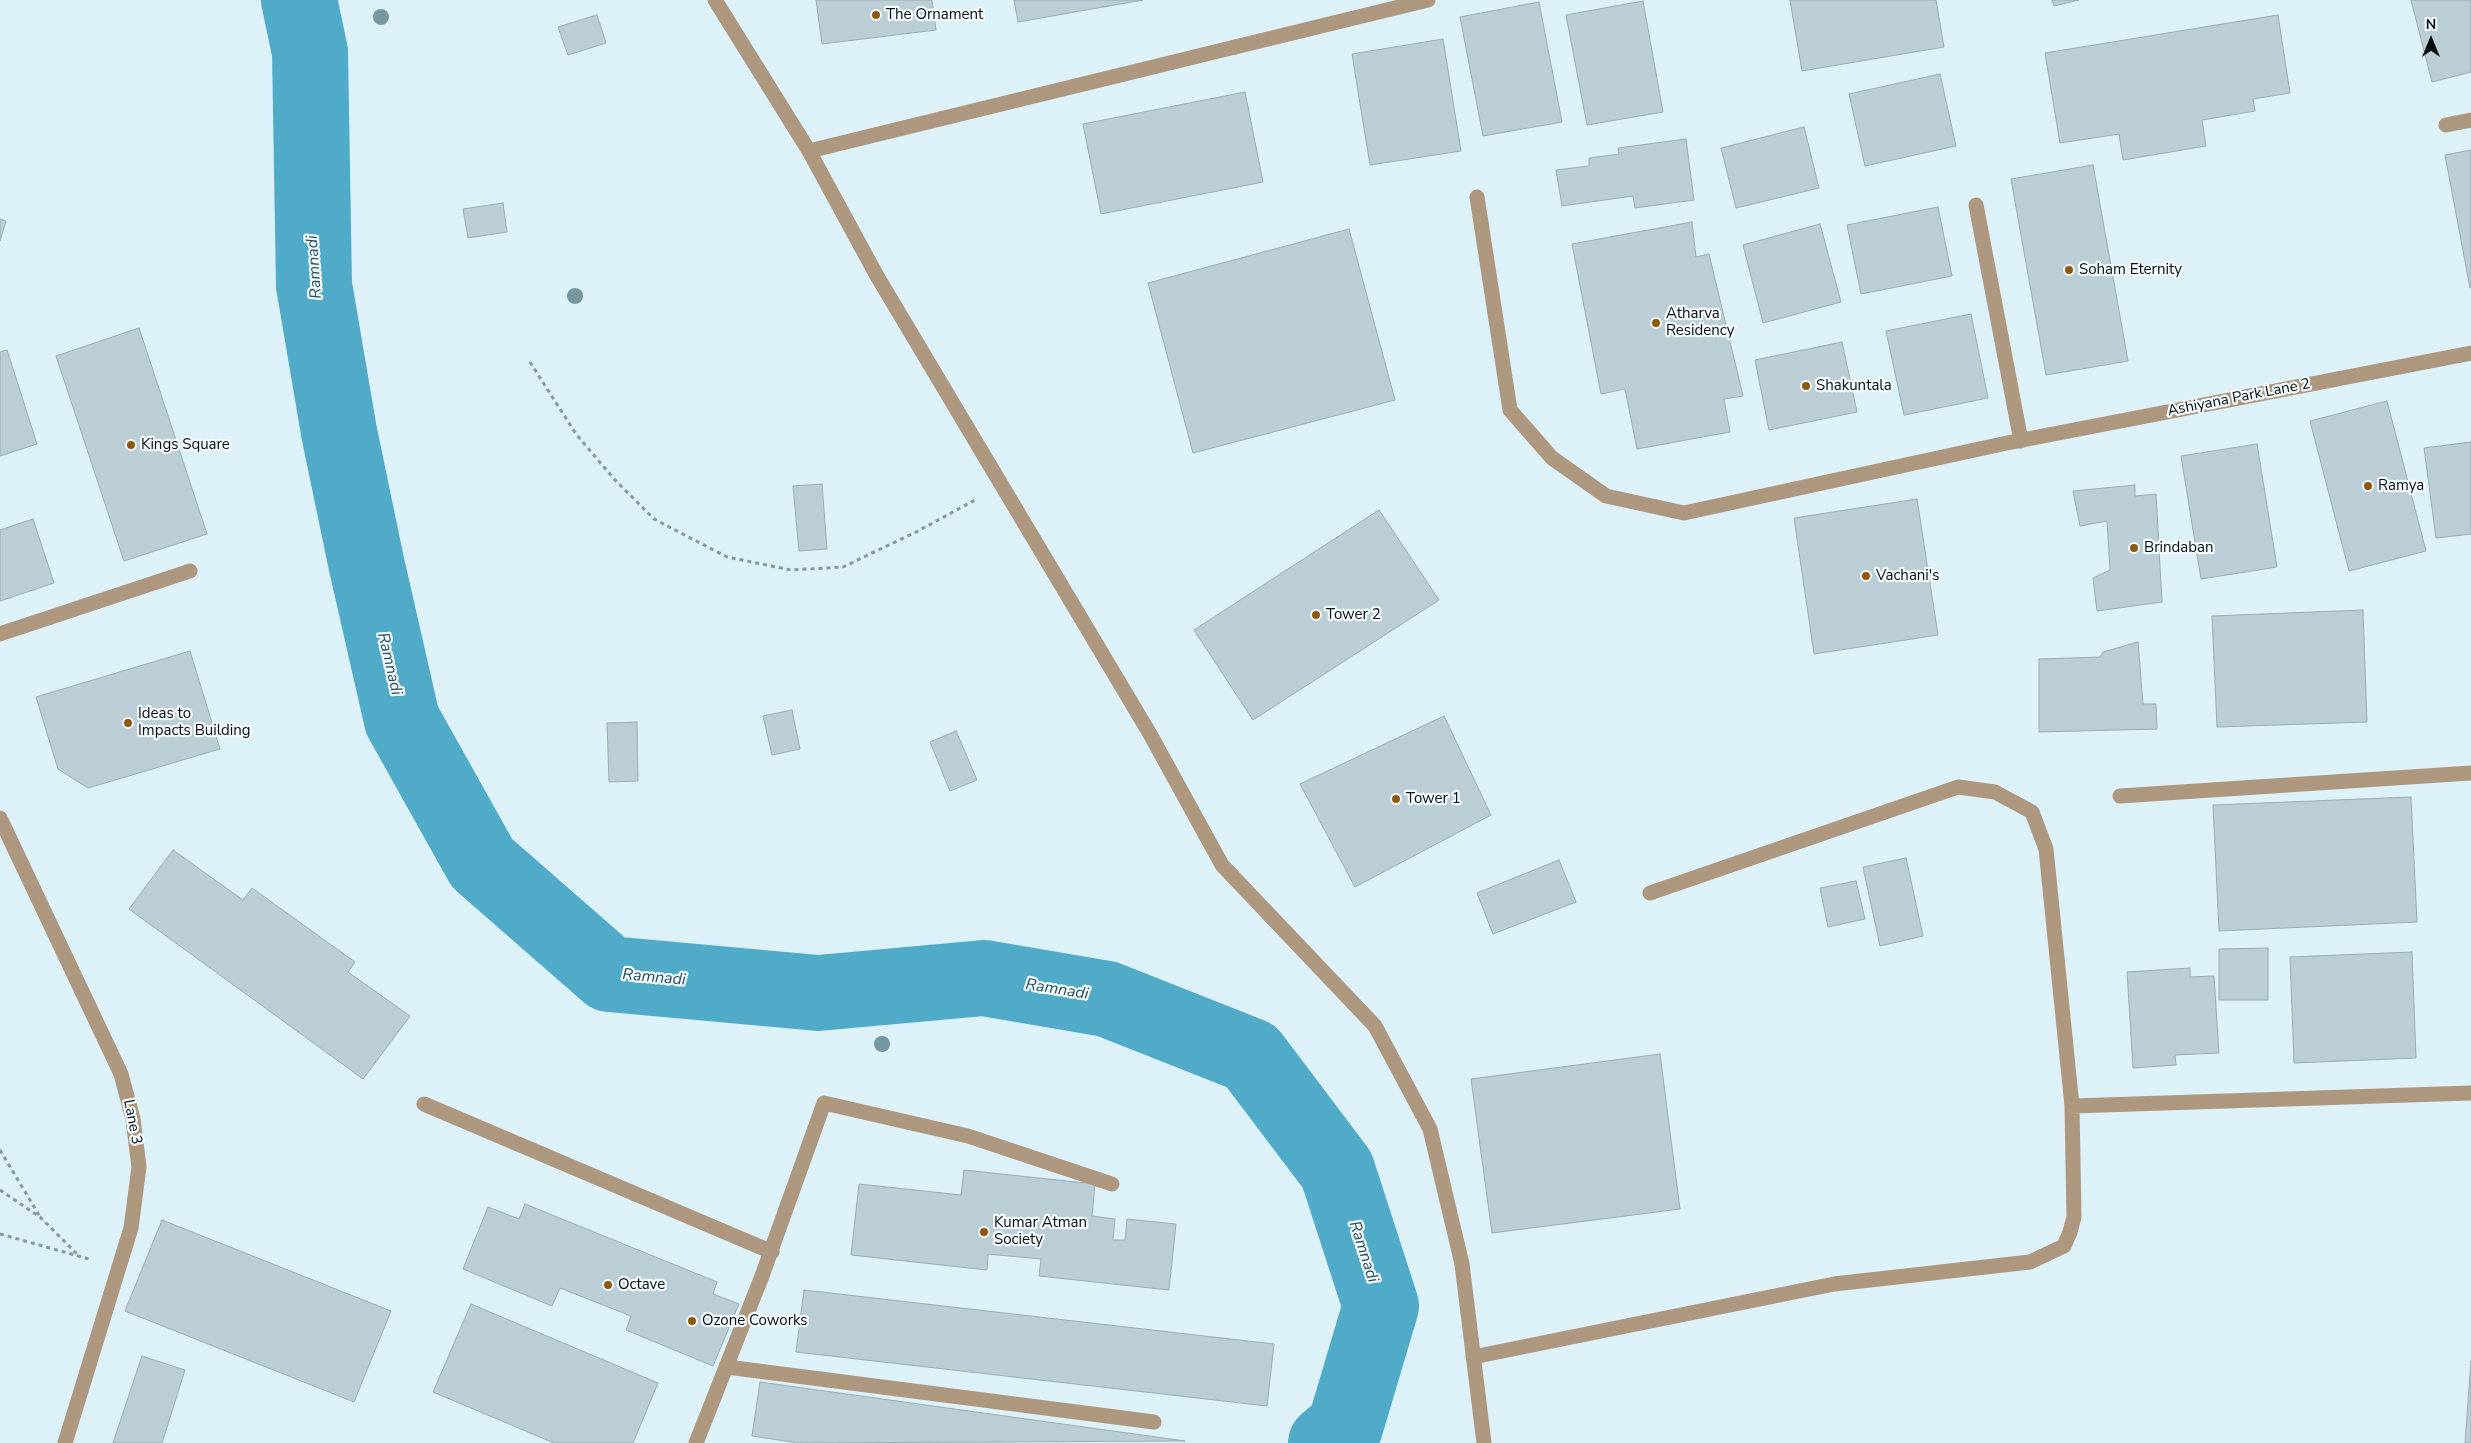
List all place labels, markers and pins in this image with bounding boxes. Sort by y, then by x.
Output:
place label: The Ornament [886,6,983,24]
marker: The Ornament [870,9,882,21]
place label: Soham Eternity [2079,261,2182,279]
marker: Soham Eternity [2063,264,2075,276]
place label: Atharva Residency [1666,305,1734,340]
marker: Atharva Residency [1650,317,1662,329]
place label: Shakuntala [1816,377,1892,395]
marker: Shakuntala [1800,380,1812,392]
place label: Kings Square [141,436,230,454]
marker: Kings Square [125,439,137,451]
place label: Ramya [2378,477,2424,495]
marker: Ramya [2362,480,2374,492]
place label: Brindaban [2144,539,2213,557]
marker: Brindaban [2128,542,2140,554]
place label: Vachani's [1876,567,1939,585]
marker: Vachani's [1860,570,1872,582]
place label: Tower 2 [1326,606,1381,624]
marker: Tower 2 [1310,609,1322,621]
place label: Ideas to Impacts Building [138,705,251,740]
marker: Ideas to Impacts Building [122,717,134,729]
place label: Tower 1 [1406,790,1461,808]
marker: Tower 1 [1390,793,1402,805]
place label: Kumar Atman Society [994,1214,1087,1249]
marker: Kumar Atman Society [978,1226,990,1238]
place label: Octave [618,1276,665,1294]
marker: Octave [602,1279,614,1291]
place label: Ozone Coworks [702,1312,808,1330]
marker: Ozone Coworks [686,1315,698,1327]

